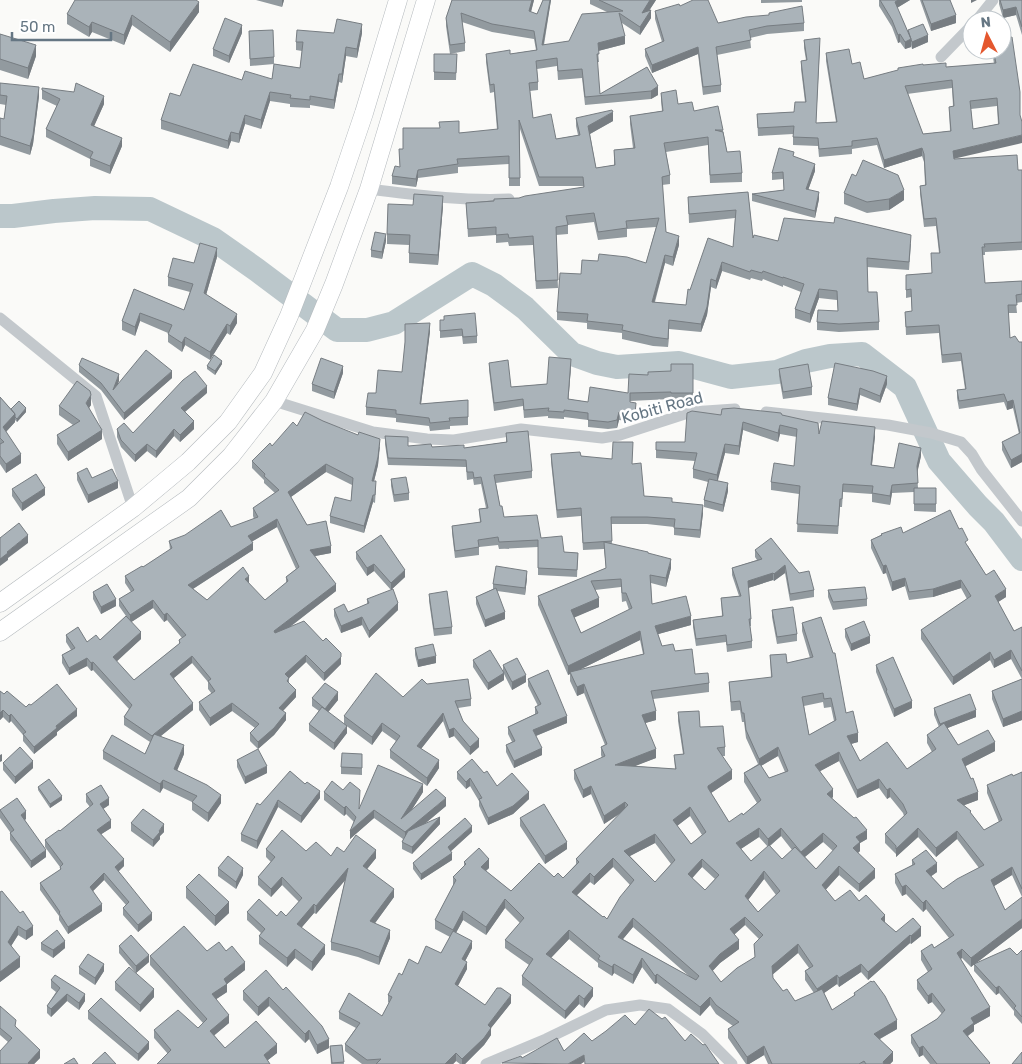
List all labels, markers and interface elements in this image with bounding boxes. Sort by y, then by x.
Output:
scale bar [12,10,111,42]
north arrow [962,10,1012,60]
text: N [980,14,992,32]
text: 50 m [20,18,55,36]
street label: Kobiti Road [619,387,705,427]

